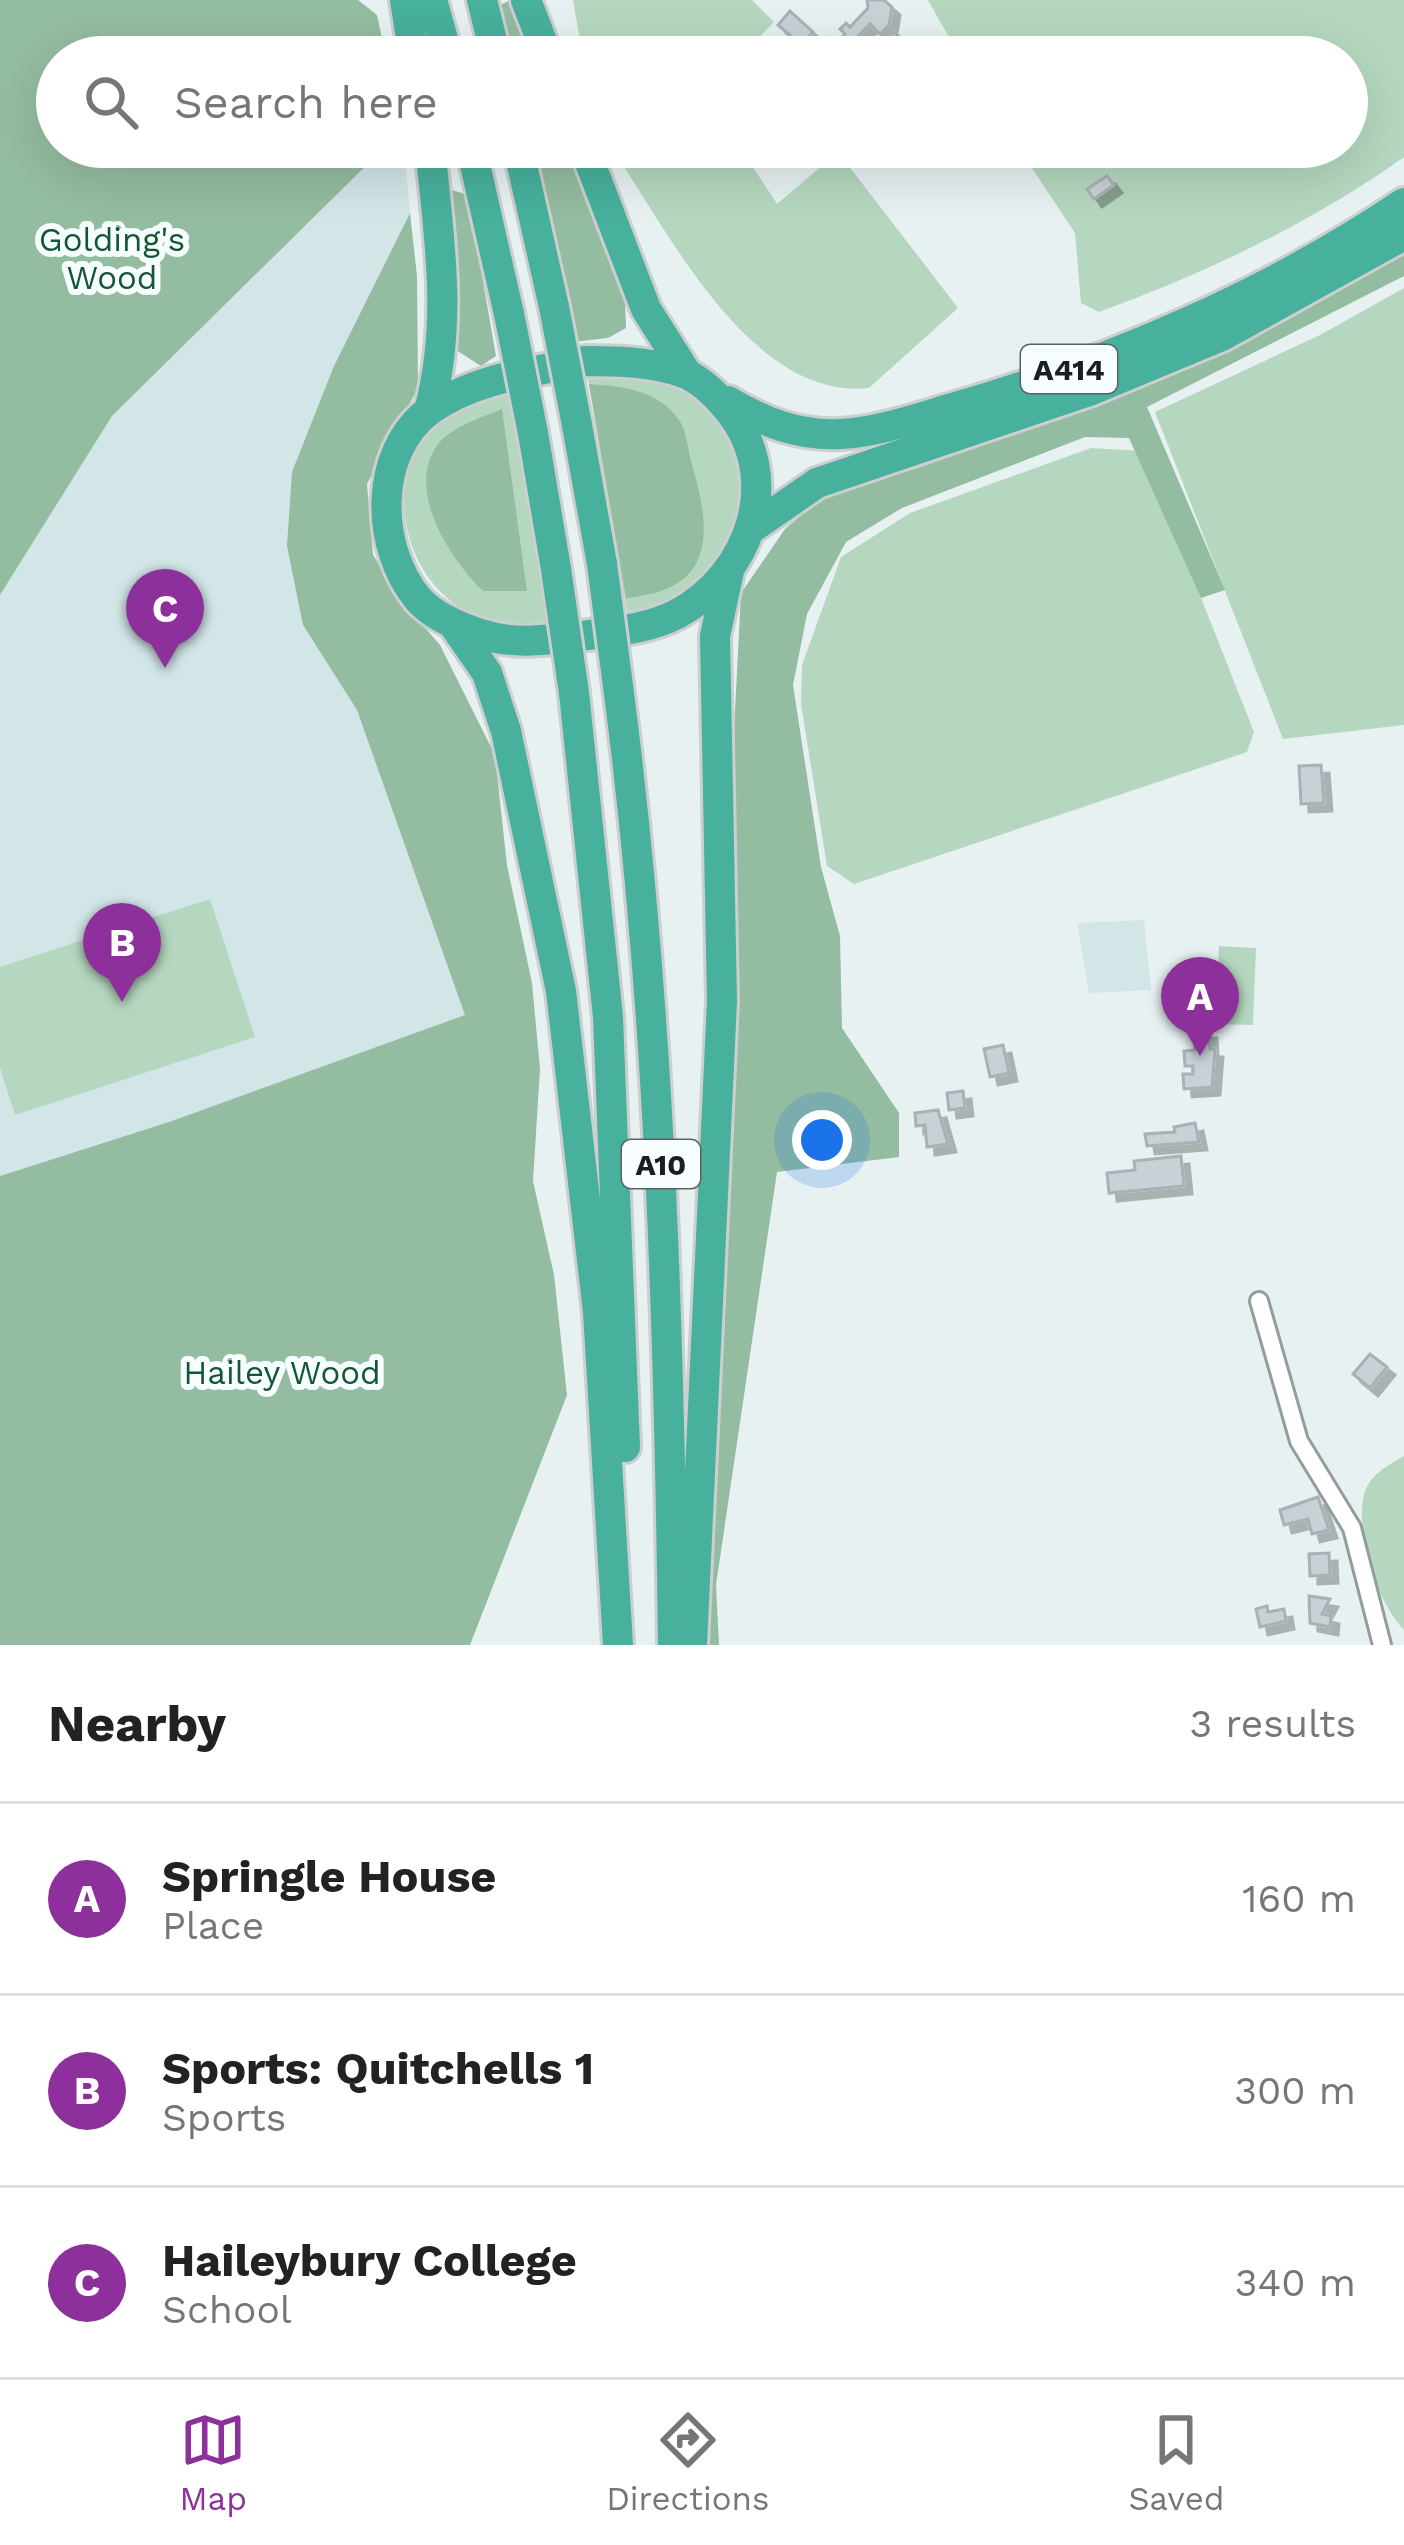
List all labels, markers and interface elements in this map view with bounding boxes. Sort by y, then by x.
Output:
search box [36,36,1368,168]
icon: search [78,69,144,135]
text: Search here [174,76,438,129]
park label: Golding's Wood [39,220,185,297]
road number: A414 [1021,345,1117,393]
pin: C [126,569,204,668]
pin: B [83,903,161,1002]
pin: A [1161,957,1239,1056]
your location [792,1110,852,1170]
road number: A10 [622,1140,700,1188]
park label: Hailey Wood [183,1353,381,1392]
text: Nearby [48,1694,226,1753]
text: 3 results [1190,1701,1356,1746]
text: Springle House [162,1850,496,1903]
text: A [74,1876,100,1921]
text: 160 m [1242,1876,1356,1921]
text: Place [162,1903,264,1948]
text: Sports: Quitchells 1 [162,2042,594,2095]
text: B [74,2068,100,2113]
text: 300 m [1234,2068,1356,2113]
text: Sports [162,2095,286,2140]
text: Haileybury College [162,2234,577,2287]
text: C [74,2260,100,2305]
text: 340 m [1235,2260,1356,2305]
text: School [162,2287,292,2332]
tab: Map [180,2407,247,2518]
tab: Directions [606,2407,769,2518]
tab: Saved [1129,2407,1224,2518]

